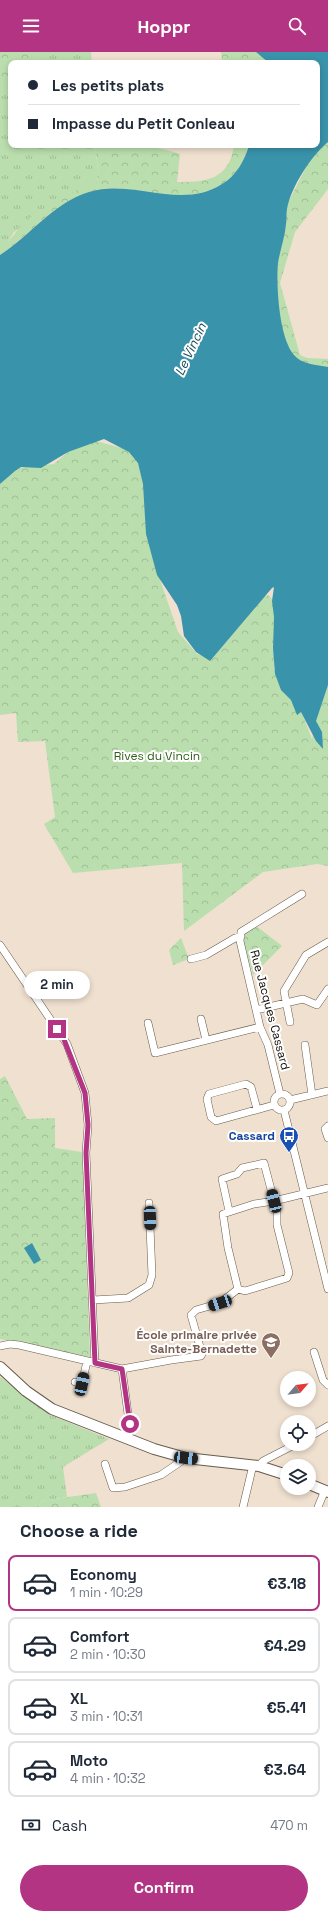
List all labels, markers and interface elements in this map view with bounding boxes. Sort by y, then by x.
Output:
icon: menu [20,15,42,37]
text: Hoppr [138,15,190,38]
icon: search [286,15,308,37]
text: Les petits plats [52,76,164,95]
text: Impasse du Petit Conleau [52,114,235,133]
water label: Le Vincin [171,319,210,378]
park label: Rives du Vincin [114,748,200,764]
street label: Rue Jacques Cassard [246,948,294,1072]
callout: 2 min [24,971,90,999]
text: 2 min [40,976,74,993]
route end [48,1020,66,1038]
bus stop icon: Cassard [278,1125,300,1153]
place label: Cassard [229,1128,275,1144]
car [265,1188,283,1214]
car [144,1206,156,1230]
car [207,1294,233,1312]
place label: École primaire privée Sainte-Bernadette [136,1327,257,1357]
school or university icon: École primaire privée Sainte-Bernadette [260,1331,282,1359]
car [74,1371,90,1397]
north arrow [280,1371,316,1407]
map controls [280,1371,316,1495]
route start [121,1415,139,1433]
button: locate [280,1415,316,1451]
car [173,1451,199,1465]
button: layers [280,1459,316,1495]
text: Choose a ride [20,1519,138,1542]
icon: car [22,1565,58,1601]
text: Economy [70,1565,137,1584]
text: €3.18 [267,1574,306,1593]
text: 1 min · 10:29 [70,1584,143,1601]
icon: car [22,1627,58,1663]
text: Comfort [70,1627,130,1646]
text: €4.29 [264,1636,306,1655]
text: 2 min · 10:30 [70,1646,146,1663]
icon: car [22,1689,58,1725]
text: XL [70,1689,88,1708]
text: €5.41 [267,1698,306,1717]
text: 3 min · 10:31 [70,1708,143,1725]
icon: car [22,1751,58,1787]
text: Moto [70,1751,108,1770]
text: €3.64 [264,1760,306,1779]
text: 4 min · 10:32 [70,1770,146,1787]
icon: cash [20,1814,42,1836]
text: Cash [52,1816,87,1835]
text: 470 m [270,1817,308,1834]
button: Confirm [20,1865,308,1911]

